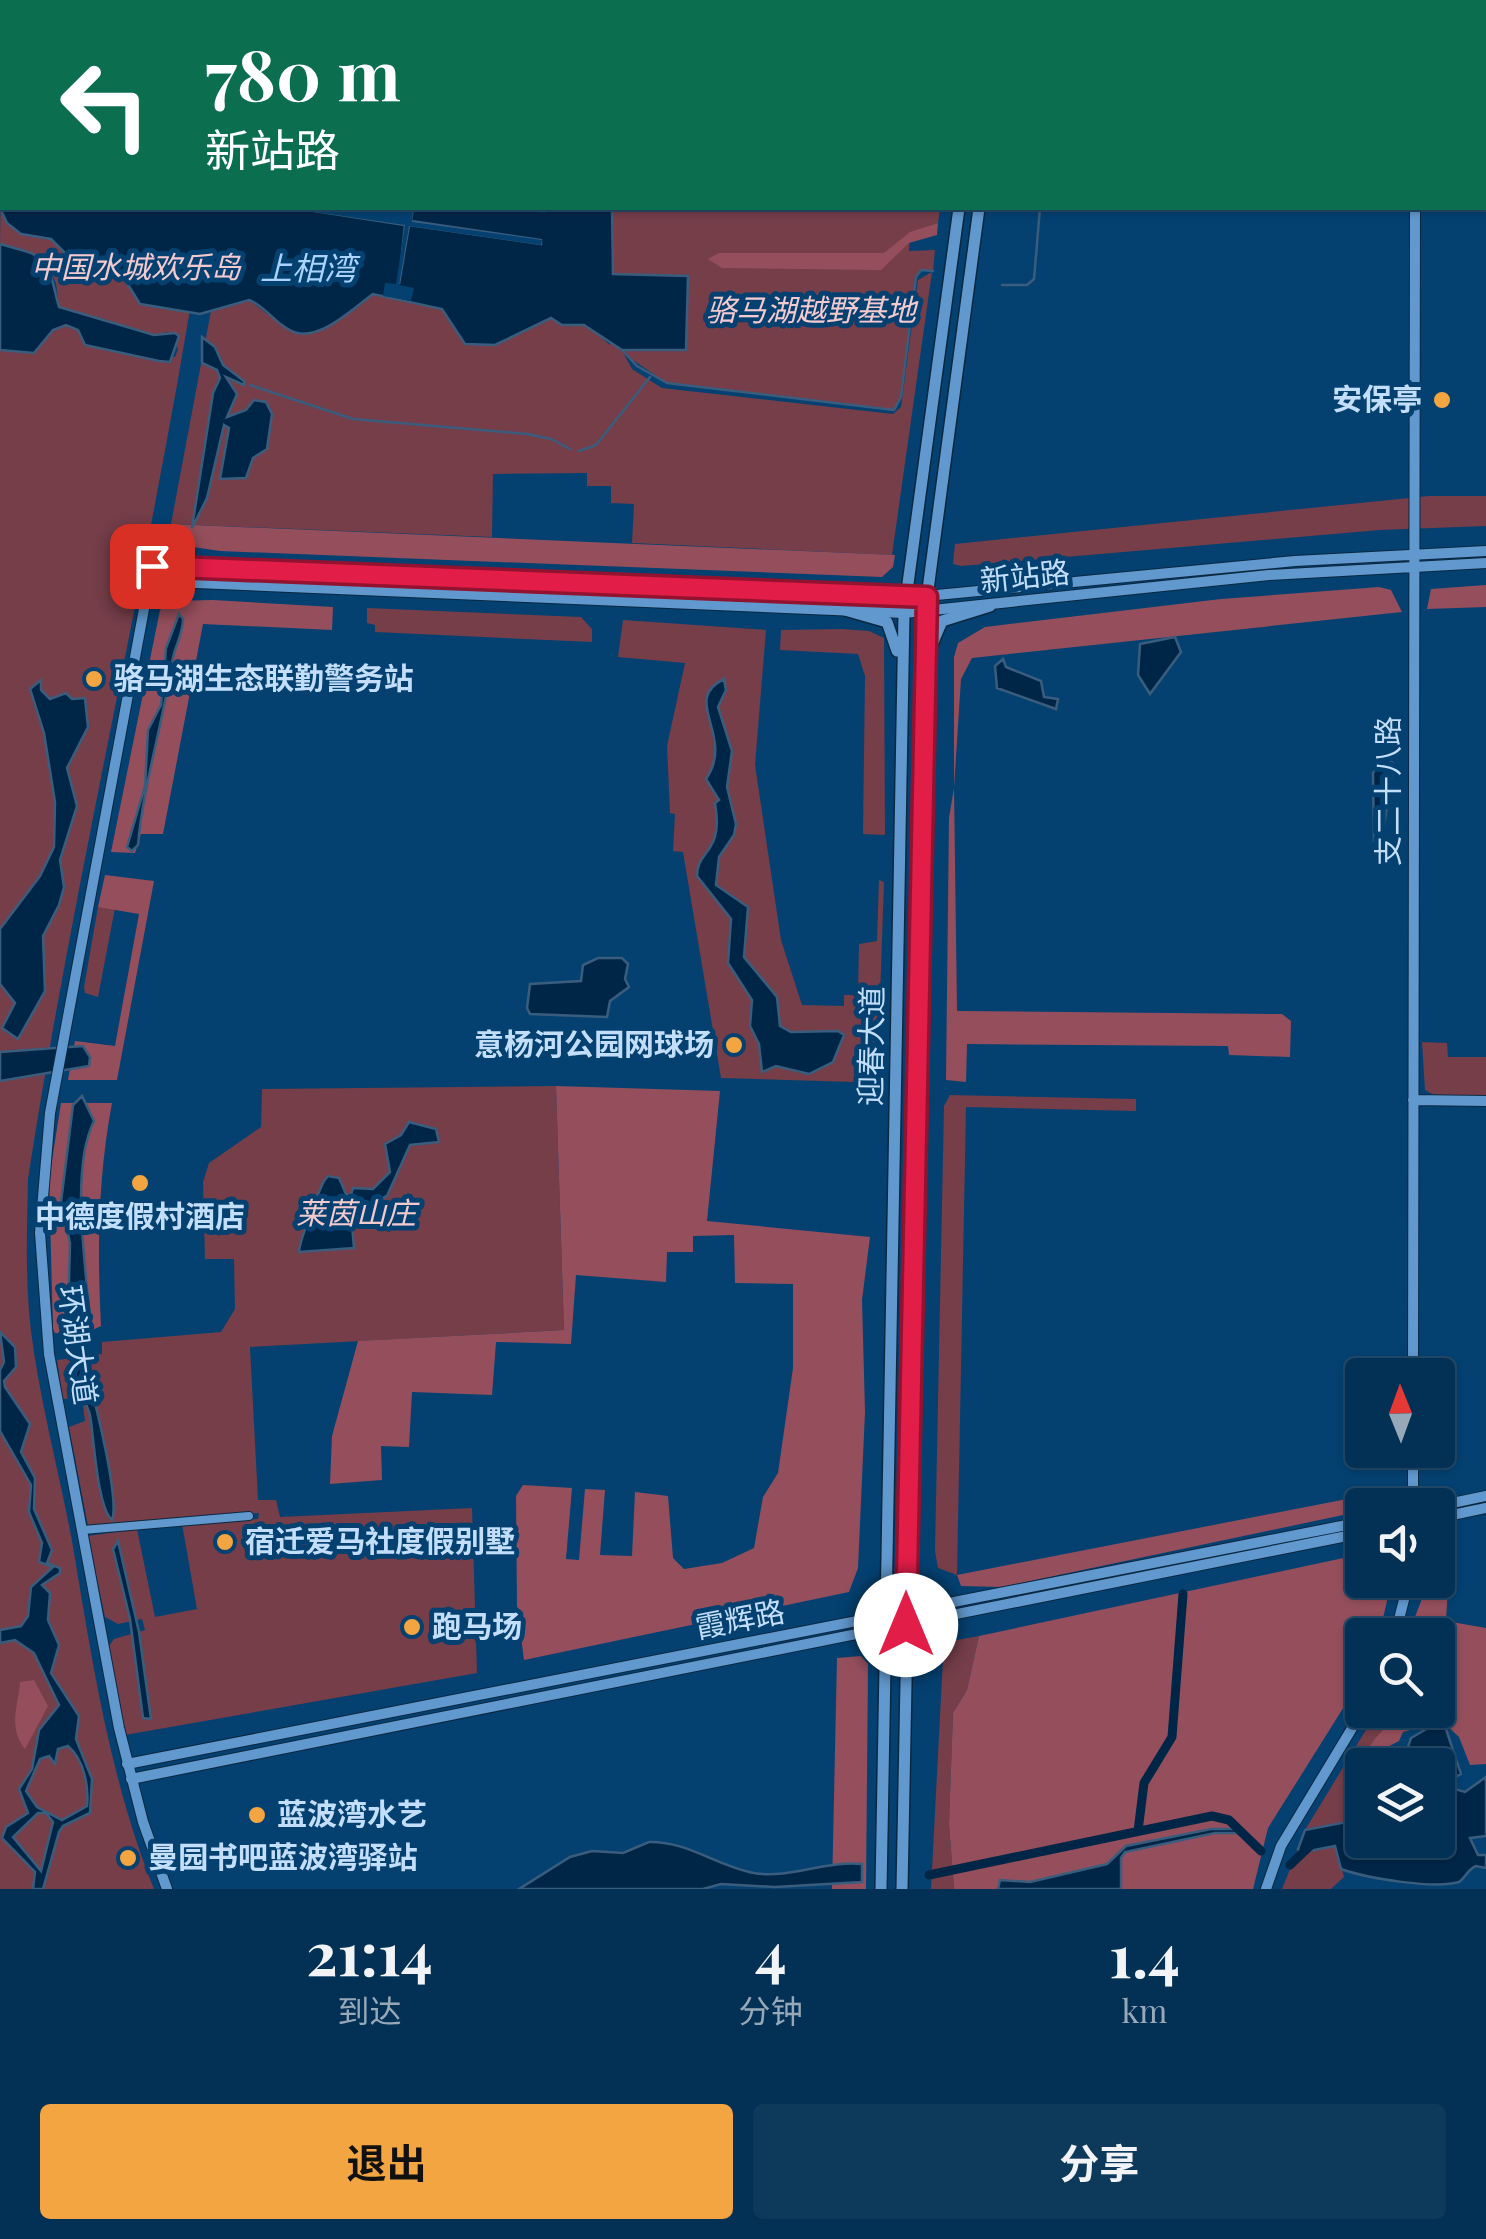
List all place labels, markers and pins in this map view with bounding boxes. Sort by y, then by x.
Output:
place label: 安保亭 [1332,378,1422,418]
marker: 安保亭 [1431,389,1453,411]
pin [110,524,195,609]
place label: 骆马湖生态联勤警务站 [114,657,414,697]
marker: 骆马湖生态联勤警务站 [83,668,105,690]
place label: 意杨河公园网球场 [474,1023,714,1063]
marker: 意杨河公园网球场 [723,1034,745,1056]
marker: 中德度假村酒店 [129,1172,151,1194]
place label: 中德度假村酒店 [35,1195,245,1235]
place label: 宿迁爱马社度假别墅 [245,1520,515,1560]
marker: 宿迁爱马社度假别墅 [214,1531,236,1553]
place label: 跑马场 [432,1605,522,1645]
marker: 跑马场 [401,1616,423,1638]
place label: 蓝波湾水艺 [277,1793,427,1833]
marker: 蓝波湾水艺 [246,1804,268,1826]
place label: 曼园书吧蓝波湾驿站 [148,1836,418,1876]
marker: 曼园书吧蓝波湾驿站 [117,1847,139,1869]

